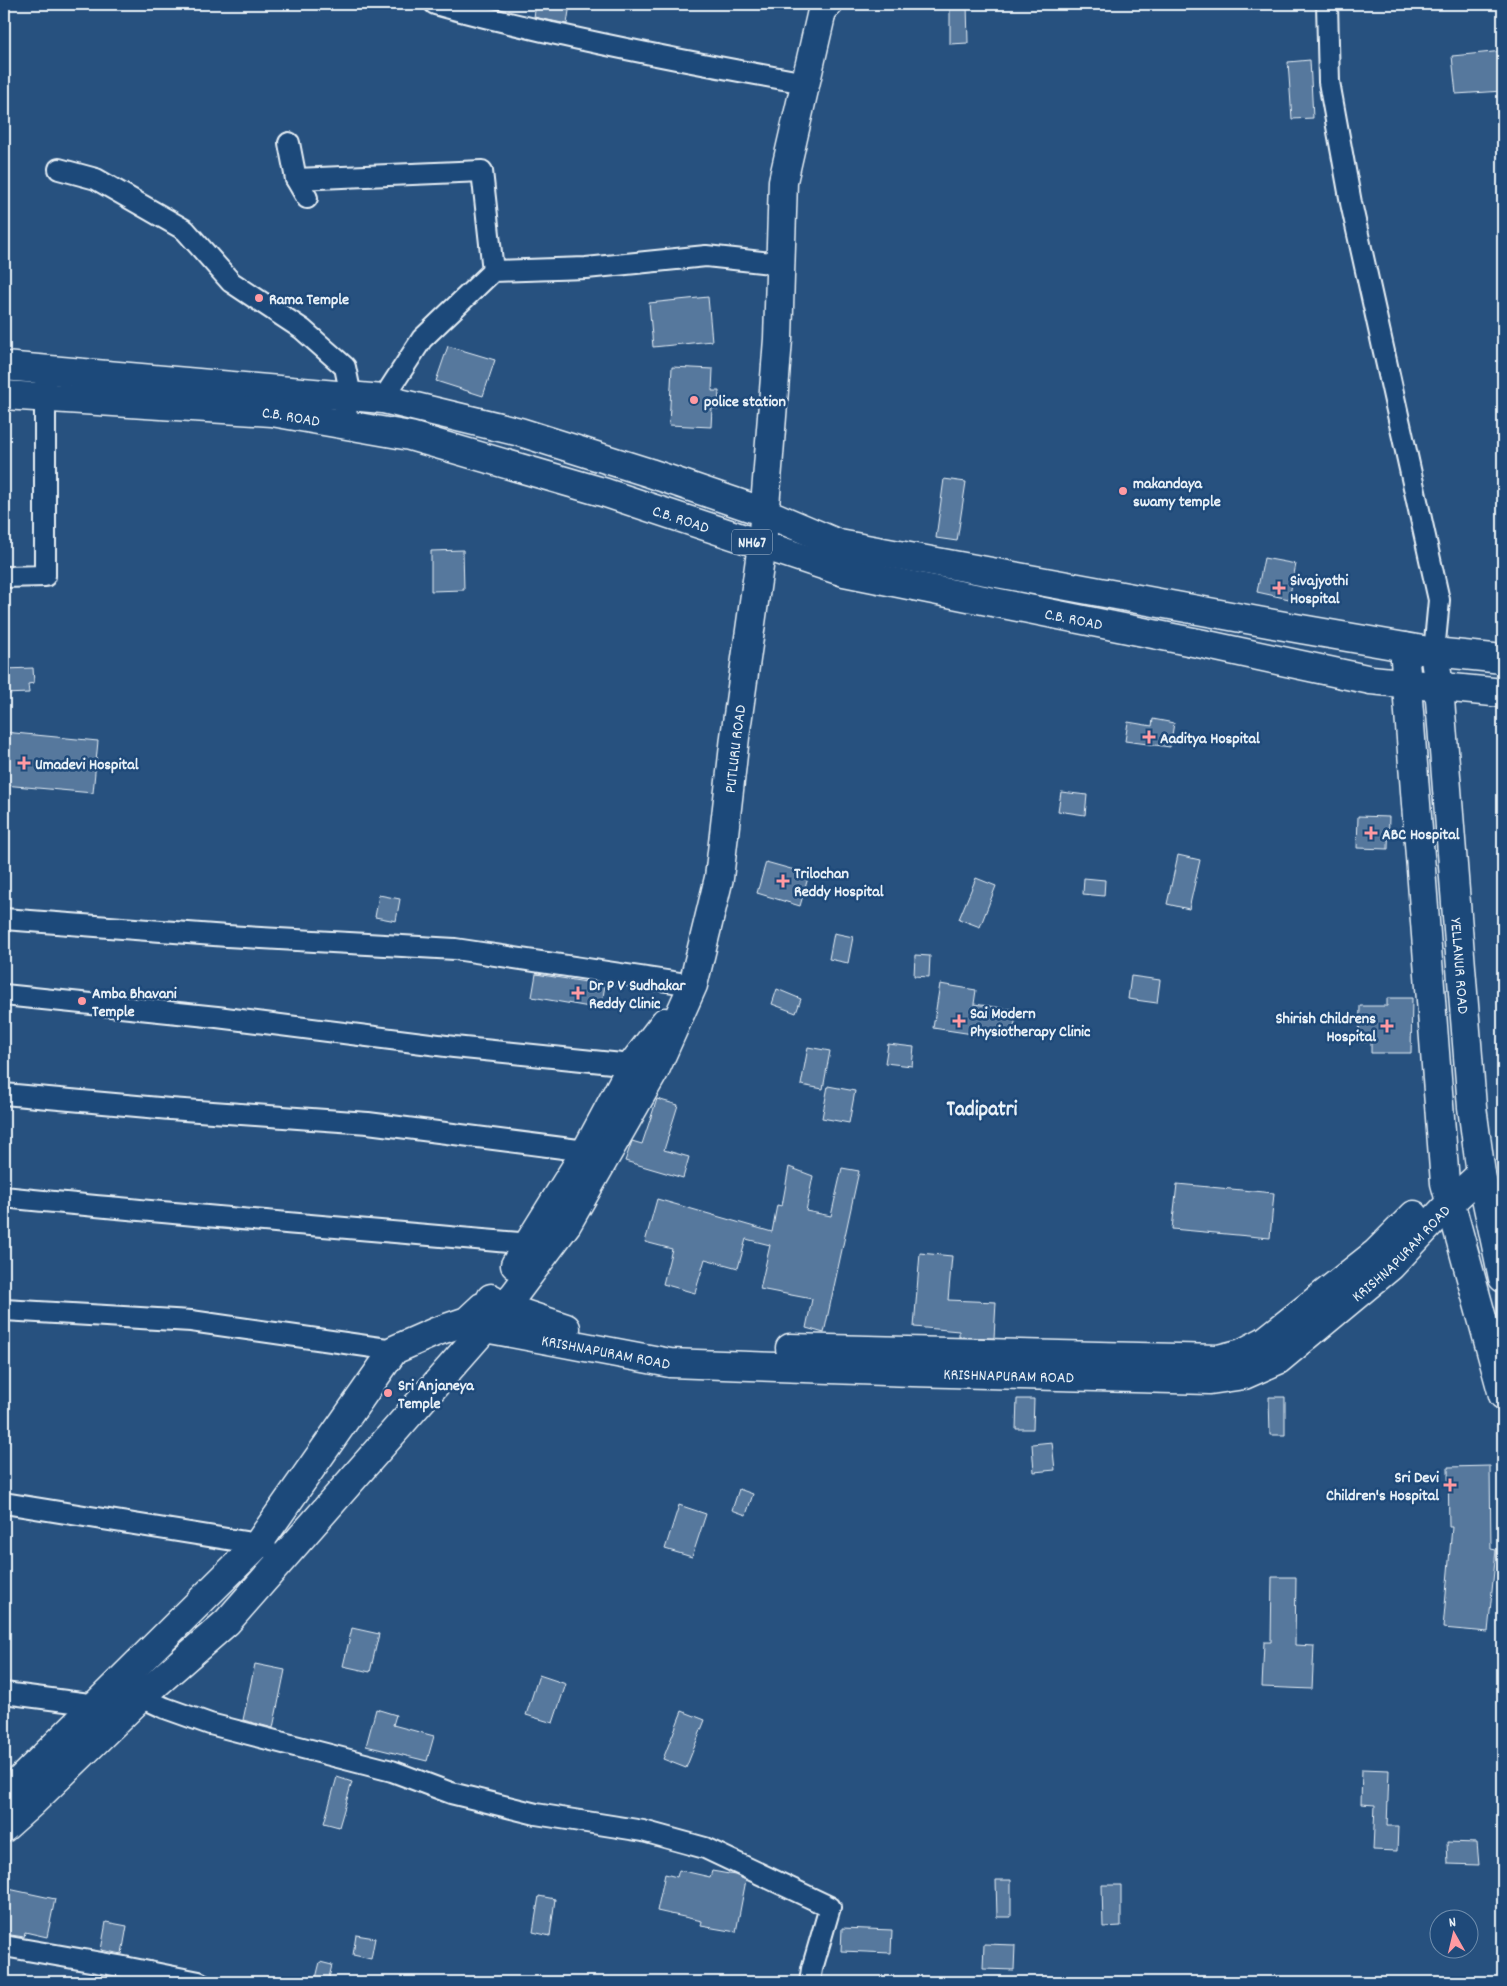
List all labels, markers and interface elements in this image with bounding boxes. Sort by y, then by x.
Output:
place label: Rama Temple [269,289,349,312]
marker: Rama Temple [253,292,265,304]
place label: police station [704,391,786,414]
marker: police station [688,394,700,406]
street label: C.B. ROAD [261,402,322,434]
place label: makandaya swamy temple [1133,473,1221,514]
marker: makandaya swamy temple [1117,485,1129,497]
street label: C.B. ROAD [649,500,712,540]
road number: NH67 [732,530,772,554]
place label: Sivajyothi Hospital [1290,570,1348,611]
marker: Sivajyothi Hospital [1272,581,1286,595]
street label: C.B. ROAD [1042,604,1104,638]
street label: PUTLURU ROAD [720,704,753,795]
place label: Aaditya Hospital [1160,728,1260,751]
marker: Aaditya Hospital [1142,730,1156,744]
place label: Umadevi Hospital [35,754,139,777]
marker: Umadevi Hospital [17,756,31,770]
place label: ABC Hospital [1382,824,1460,847]
marker: ABC Hospital [1364,826,1378,840]
place label: Trilochan Reddy Hospital [794,863,884,904]
marker: Trilochan Reddy Hospital [776,874,790,888]
street label: YELLANUR ROAD [1443,917,1474,1015]
place label: Dr P V Sudhakar Reddy Clinic [589,975,686,1016]
place label: Amba Bhavani Temple [92,983,177,1024]
marker: Dr P V Sudhakar Reddy Clinic [571,986,585,1000]
marker: Amba Bhavani Temple [76,995,88,1007]
place label: Sai Modern Physiotherapy Clinic [970,1003,1091,1044]
place label: Shirish Childrens Hospital [1276,1008,1376,1049]
marker: Sai Modern Physiotherapy Clinic [952,1014,966,1028]
marker: Shirish Childrens Hospital [1380,1019,1394,1033]
district label: Tadipatri [947,1096,1018,1126]
street label: KRISHNAPURAM ROAD [1347,1200,1457,1308]
street label: KRISHNAPURAM ROAD [539,1330,672,1377]
street label: KRISHNAPURAM ROAD [943,1364,1074,1390]
place label: Sri Anjaneya Temple [398,1375,475,1416]
marker: Sri Anjaneya Temple [382,1387,394,1399]
place label: Sri Devi Children's Hospital [1326,1467,1439,1508]
marker: Sri Devi Children's Hospital [1443,1478,1457,1492]
north arrow [1430,1908,1480,1958]
text: N [1448,1913,1457,1933]

